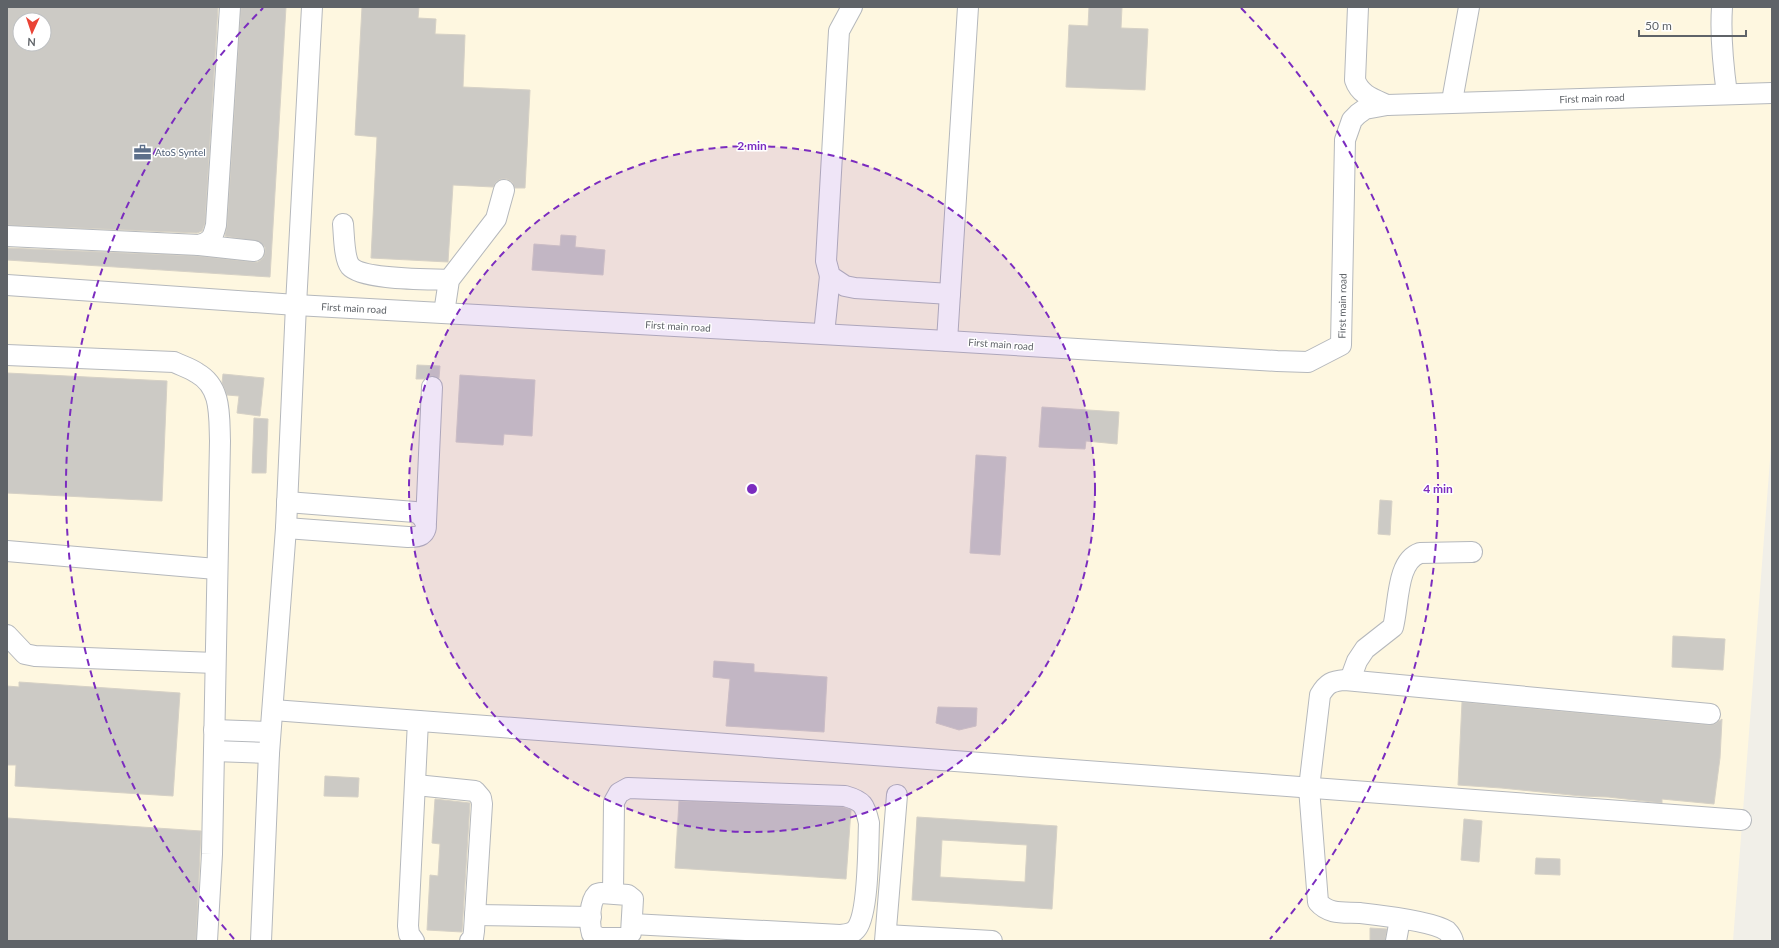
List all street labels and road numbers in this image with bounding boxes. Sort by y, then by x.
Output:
street label: First main road [1559,91,1625,105]
street label: First main road [1335,273,1349,339]
street label: First main road [321,300,387,316]
street label: First main road [645,318,711,334]
street label: First main road [968,336,1034,352]

